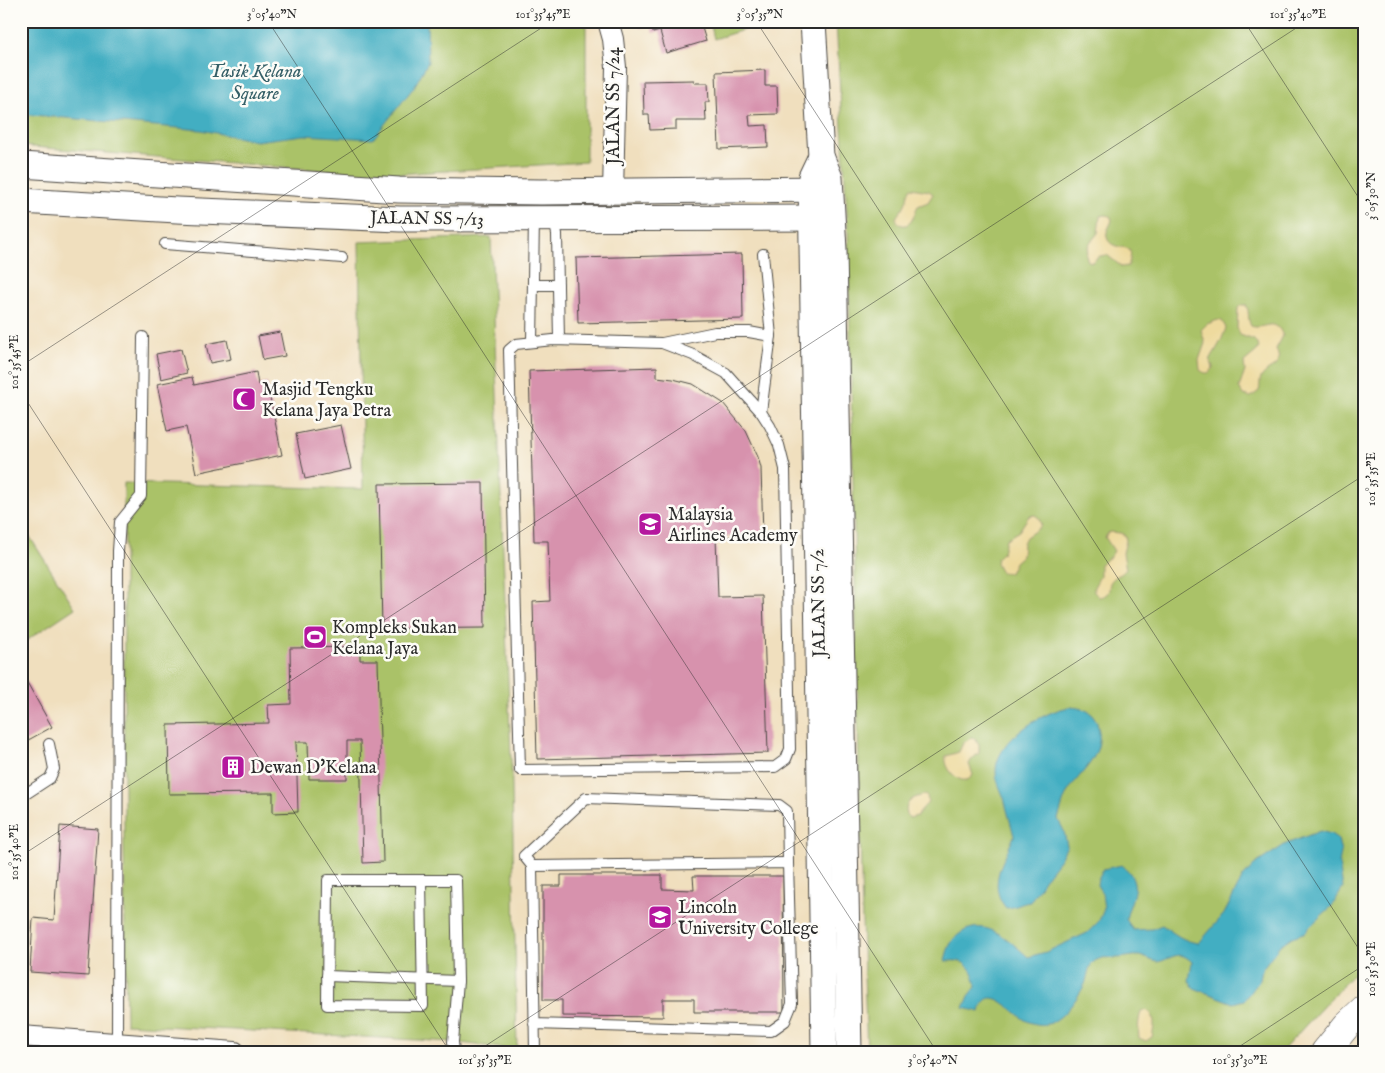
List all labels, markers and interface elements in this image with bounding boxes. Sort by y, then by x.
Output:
text: 3°05'40"N [247,7,298,22]
text: 101°35'45"E [515,7,571,22]
text: 3°05'35"N [736,7,784,22]
text: 101°35'40"E [1270,7,1326,22]
street label: JALAN SS 7/24 [603,47,626,167]
water label: Tasik Kelana Square [209,60,302,106]
text: 3°05'30"N [1364,171,1379,220]
street label: JALAN SS 7/13 [368,207,484,232]
text: 101°35'45"E [7,334,22,390]
place label: Masjid Tengku Kelana Jaya Petra [262,379,391,423]
mosque icon: Masjid Tengku Kelana Jaya Petra [231,386,257,412]
text: 101°35'35"E [1364,452,1379,506]
place label: Malaysia Airlines Academy [667,504,798,548]
school or university icon: Malaysia Airlines Academy [637,511,663,537]
street label: JALAN SS 7/2 [807,548,832,660]
place label: Kompleks Sukan Kelana Jaya [332,617,457,661]
sports icon: Kompleks Sukan Kelana Jaya [302,624,328,650]
building icon: Dewan D'Kelana [220,754,246,780]
place label: Dewan D'Kelana [250,757,377,780]
text: 101°35'40"E [7,824,22,880]
place label: Lincoln University College [678,897,818,941]
school or university icon: Lincoln University College [647,904,673,930]
text: 101°35'30"E [1364,941,1379,997]
text: 101°35'35"E [458,1053,512,1068]
text: 3°05'40"N [908,1053,959,1068]
text: 101°35'30"E [1212,1053,1268,1068]

